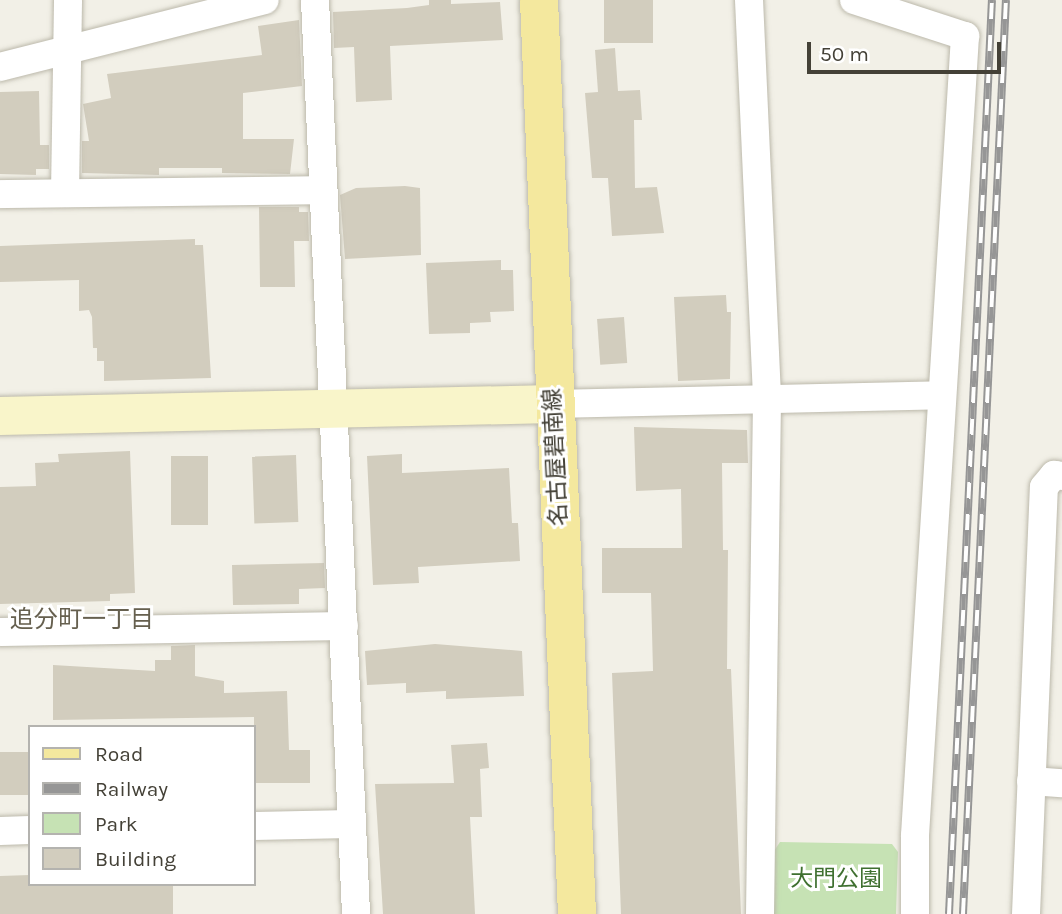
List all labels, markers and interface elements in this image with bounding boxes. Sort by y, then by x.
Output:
scale bar [810,28,1004,72]
text: 50 m [820,42,869,66]
street label: 名古屋碧南線 [539,387,573,527]
district label: 追分町一丁目 [10,606,154,634]
legend [28,725,256,886]
text: Road [95,742,143,766]
text: Railway [95,777,168,801]
text: Park [95,812,138,836]
text: Building [95,847,176,871]
park label: 大門公園 [790,865,882,893]

